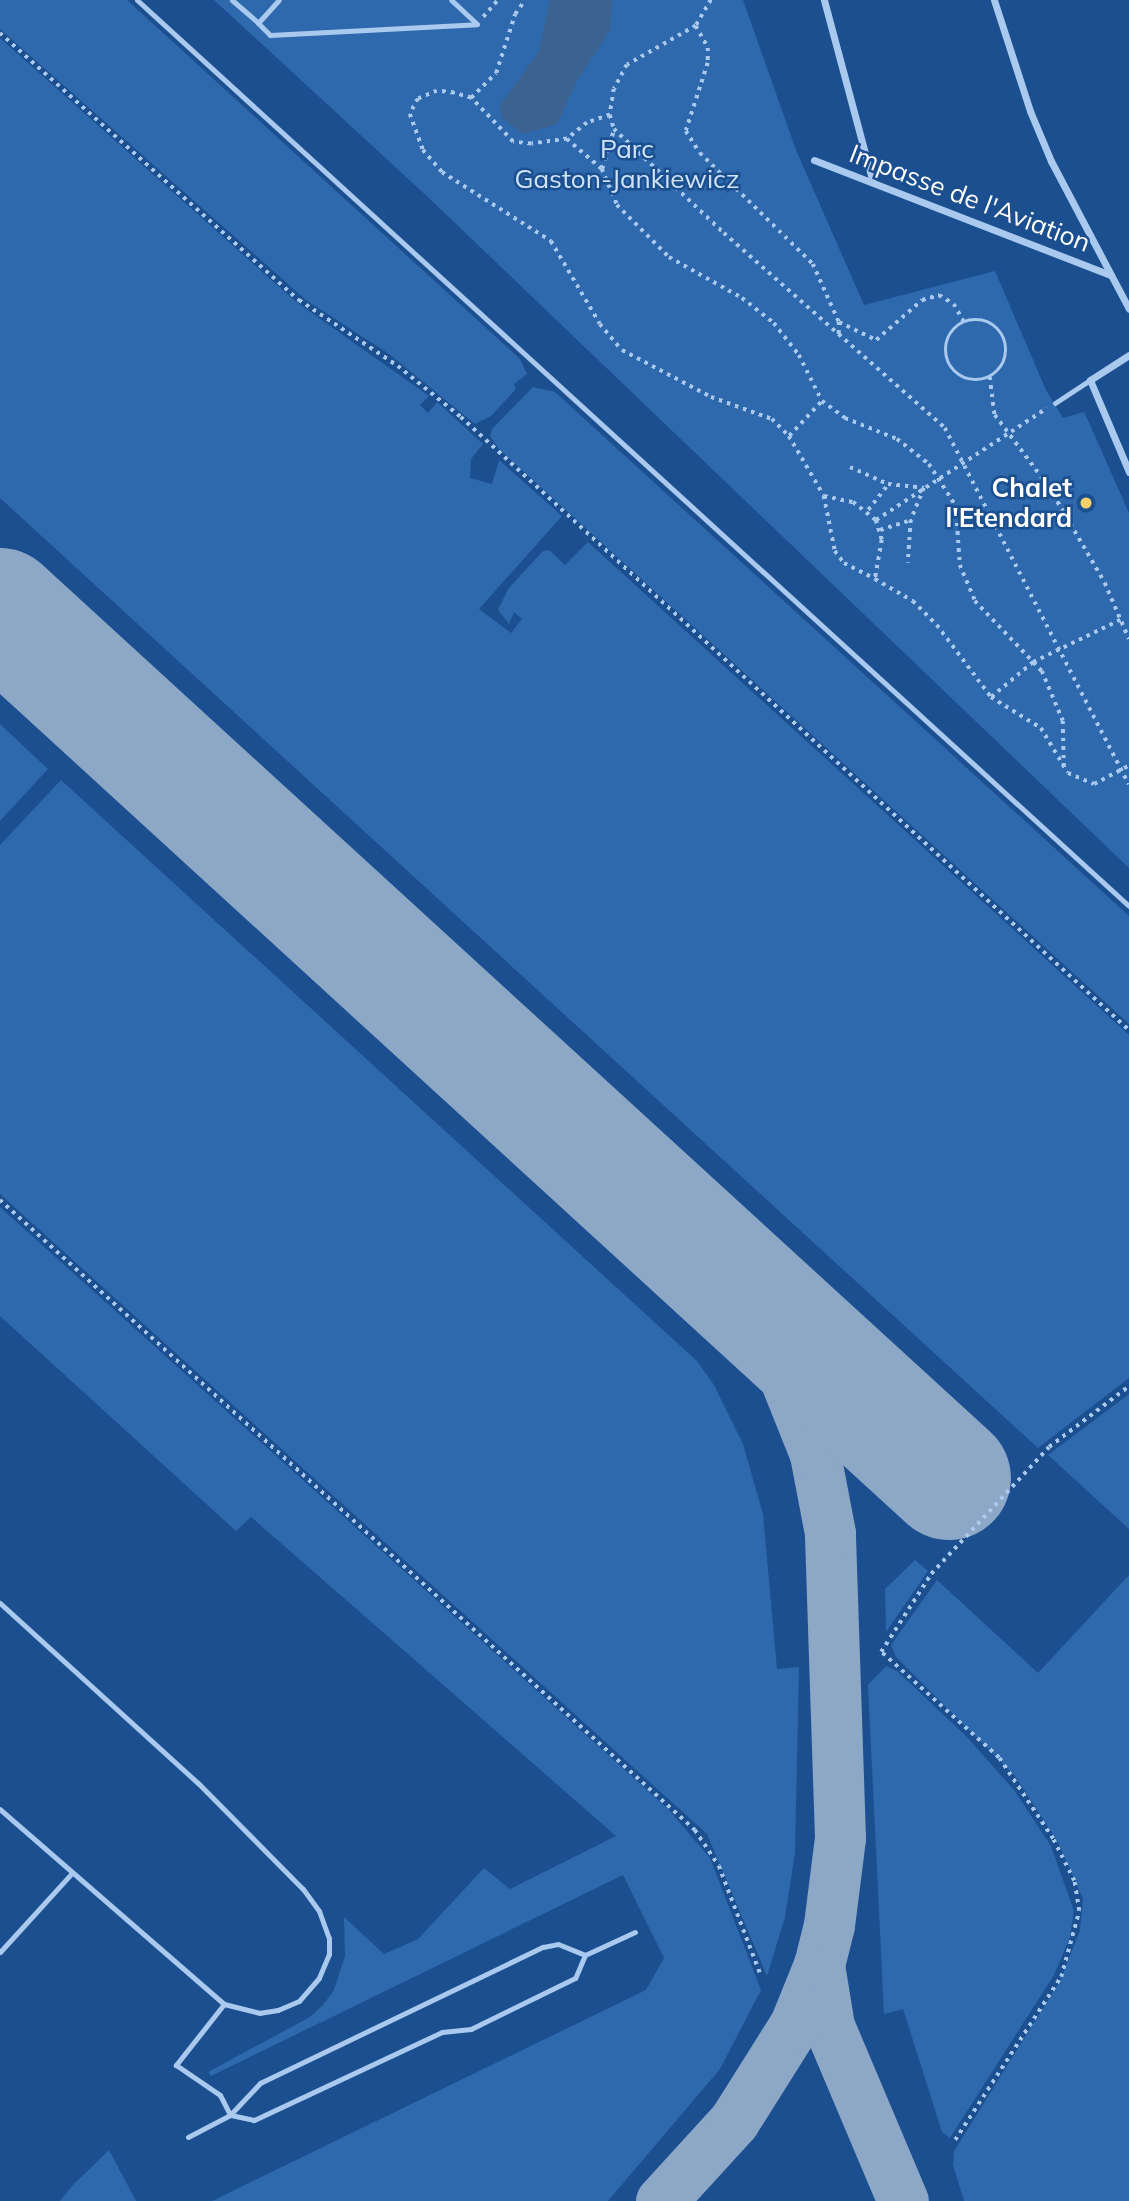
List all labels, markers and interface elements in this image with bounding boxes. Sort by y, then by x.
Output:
park label: Parc Gaston-Jankiewicz [515,133,739,194]
street label: Impasse de l'Aviation [845,138,1095,258]
place label: Chalet l'Etendard [946,472,1072,534]
marker: Chalet l'Etendard [1078,495,1094,511]

